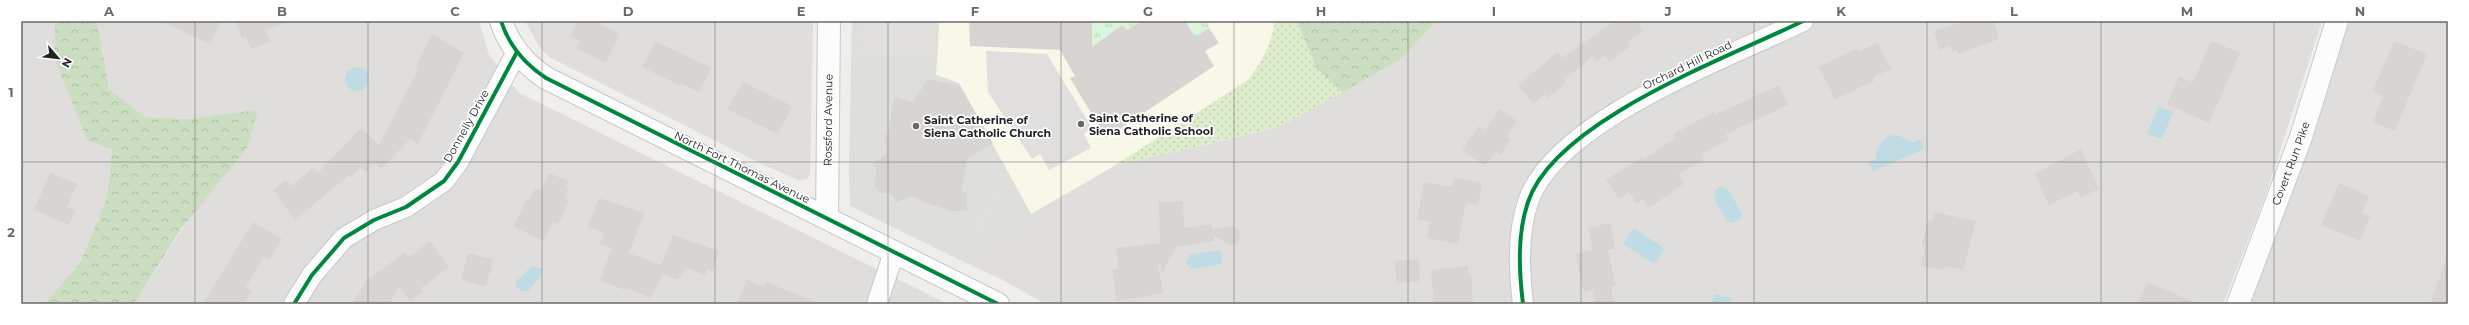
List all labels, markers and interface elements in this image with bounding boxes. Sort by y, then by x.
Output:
text: A [103,3,115,19]
text: B [277,3,287,19]
text: C [450,3,460,19]
text: D [623,3,634,19]
text: E [797,3,806,19]
text: F [971,3,979,19]
text: G [1143,3,1153,19]
text: H [1316,3,1326,19]
text: I [1492,3,1496,19]
text: J [1663,3,1672,19]
text: K [1836,3,1846,19]
text: L [2010,3,2018,19]
text: M [2181,3,2193,19]
text: N [2355,3,2365,19]
street label: Orchard Hill Road [1640,37,1734,93]
north arrow [38,38,78,78]
text: N [59,55,75,70]
street label: Rossford Avenue [821,73,835,166]
text: 1 [8,84,14,100]
street label: Donnelly Drive [440,87,492,165]
place label: Saint Catherine of Siena Catholic School [1089,111,1213,138]
place label: Saint Catherine of Siena Catholic Church [924,113,1051,140]
marker: Saint Catherine of Siena Catholic School [1076,119,1086,129]
street label: Covert Run Pike [2269,120,2312,207]
marker: Saint Catherine of Siena Catholic Church [911,121,921,131]
street label: North Fort Thomas Avenue [672,128,813,206]
text: 2 [7,224,15,240]

